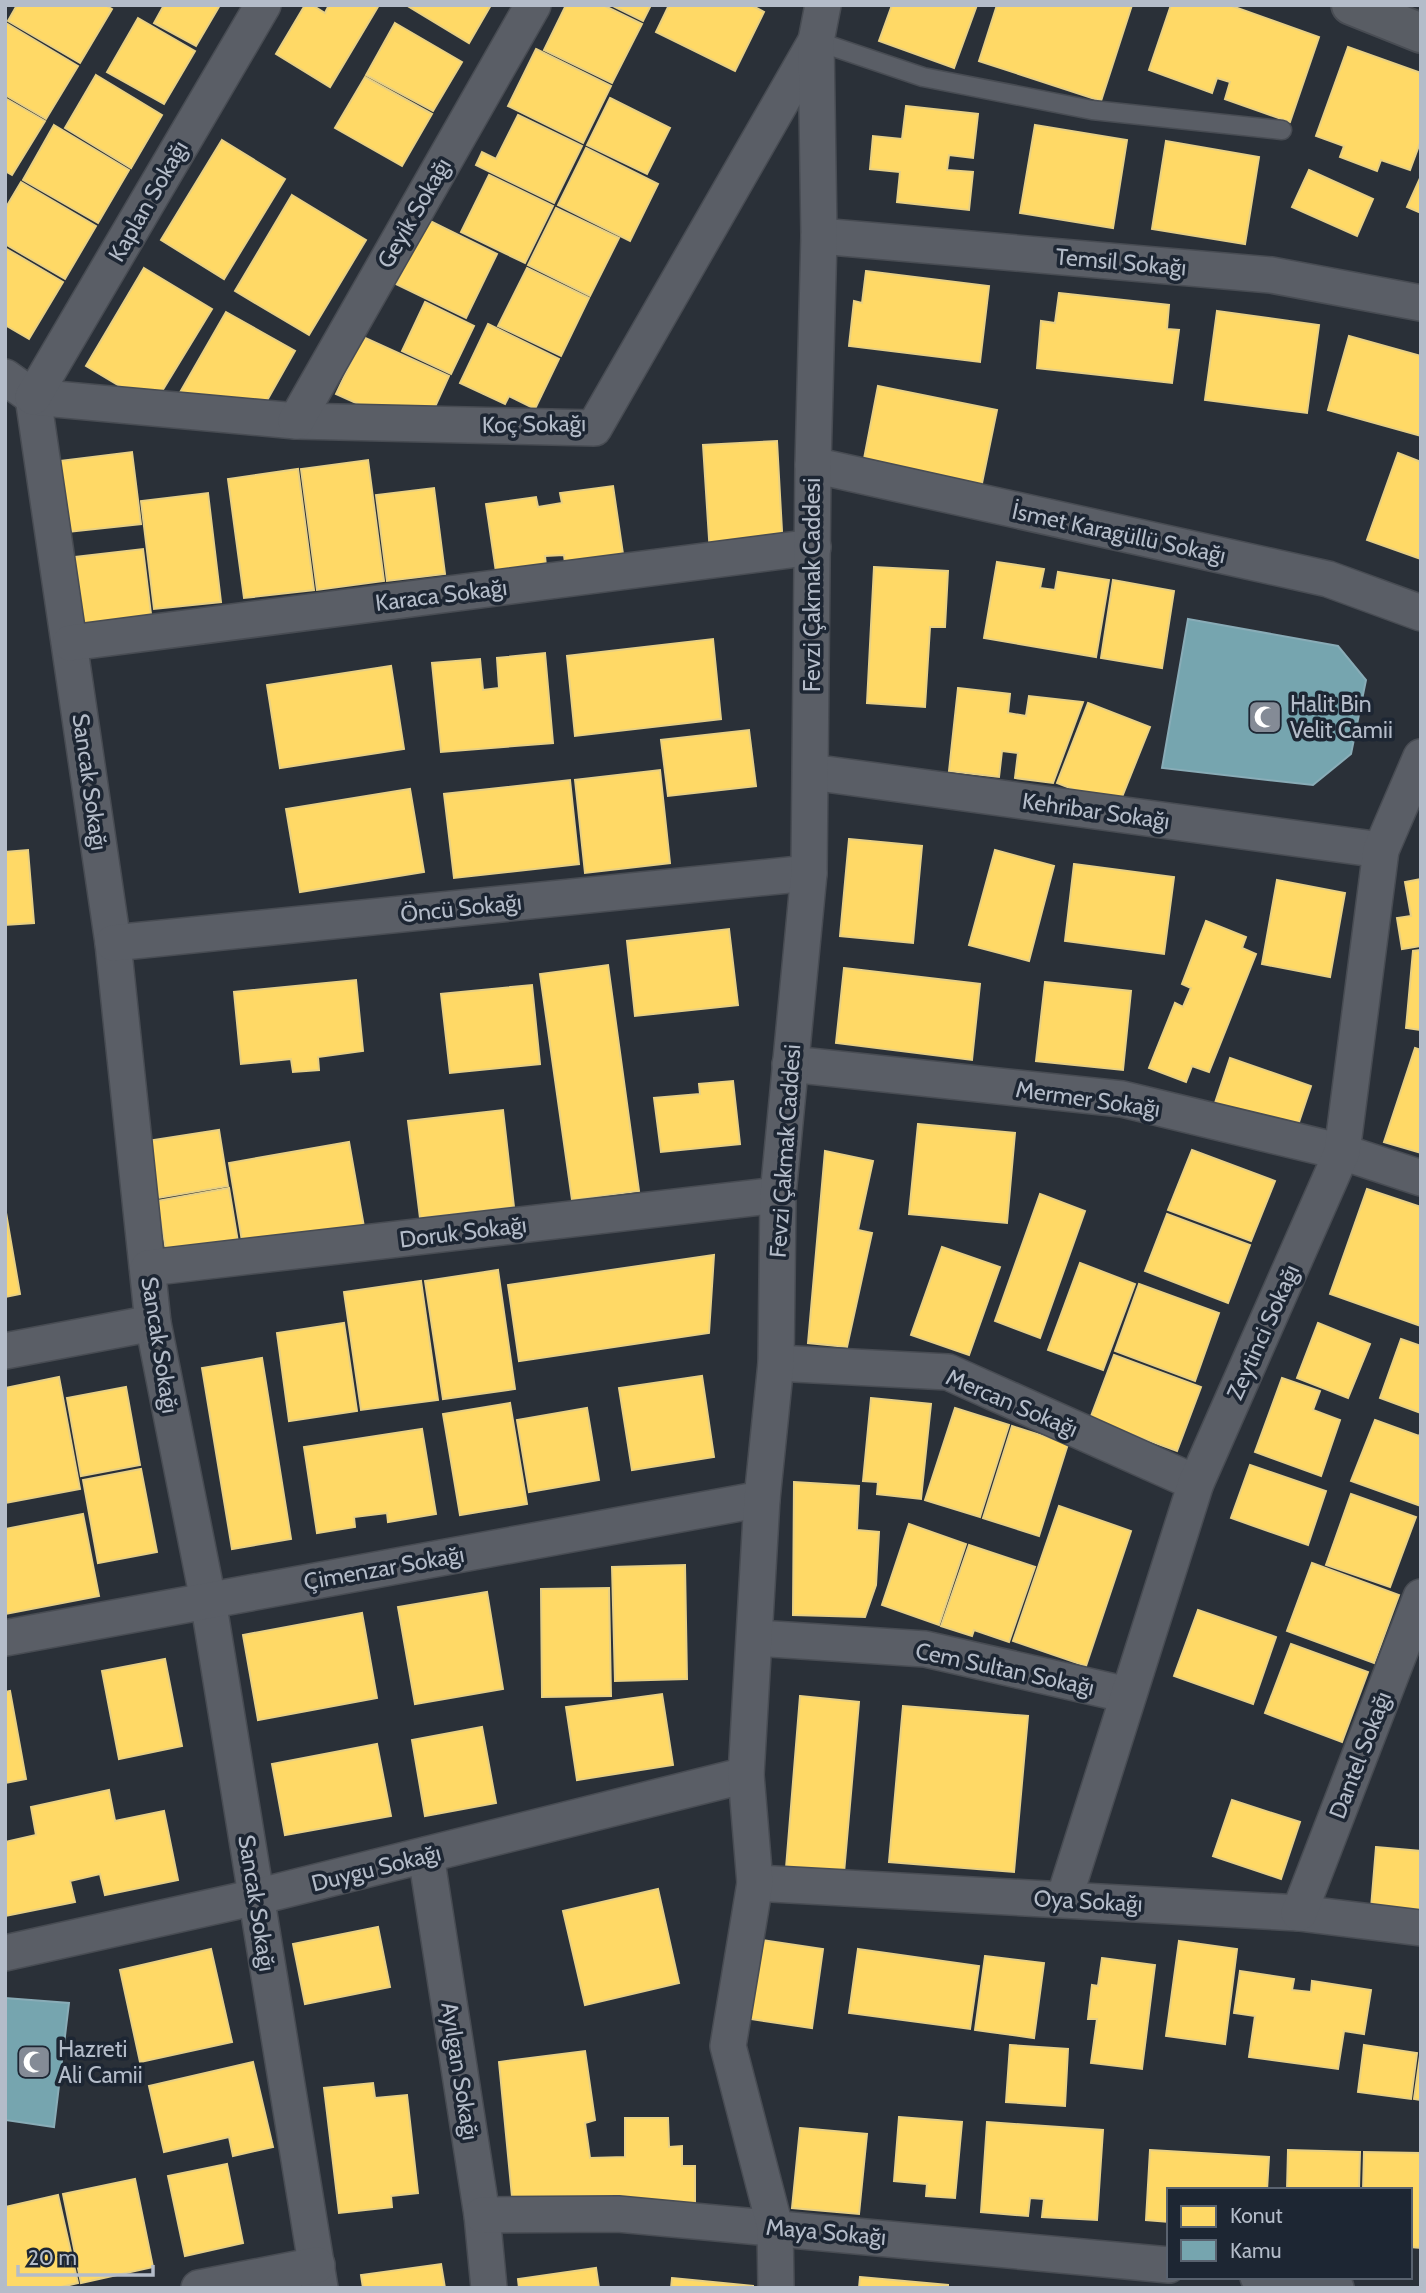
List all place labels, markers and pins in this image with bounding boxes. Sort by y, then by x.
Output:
place label: Halit Bin Velit Camii [1290,690,1393,744]
mosque icon: Halit Bin Velit Camii [1246,698,1284,736]
place label: Hazreti Ali Camii [58,2035,143,2089]
mosque icon: Hazreti Ali Camii [15,2043,53,2081]

